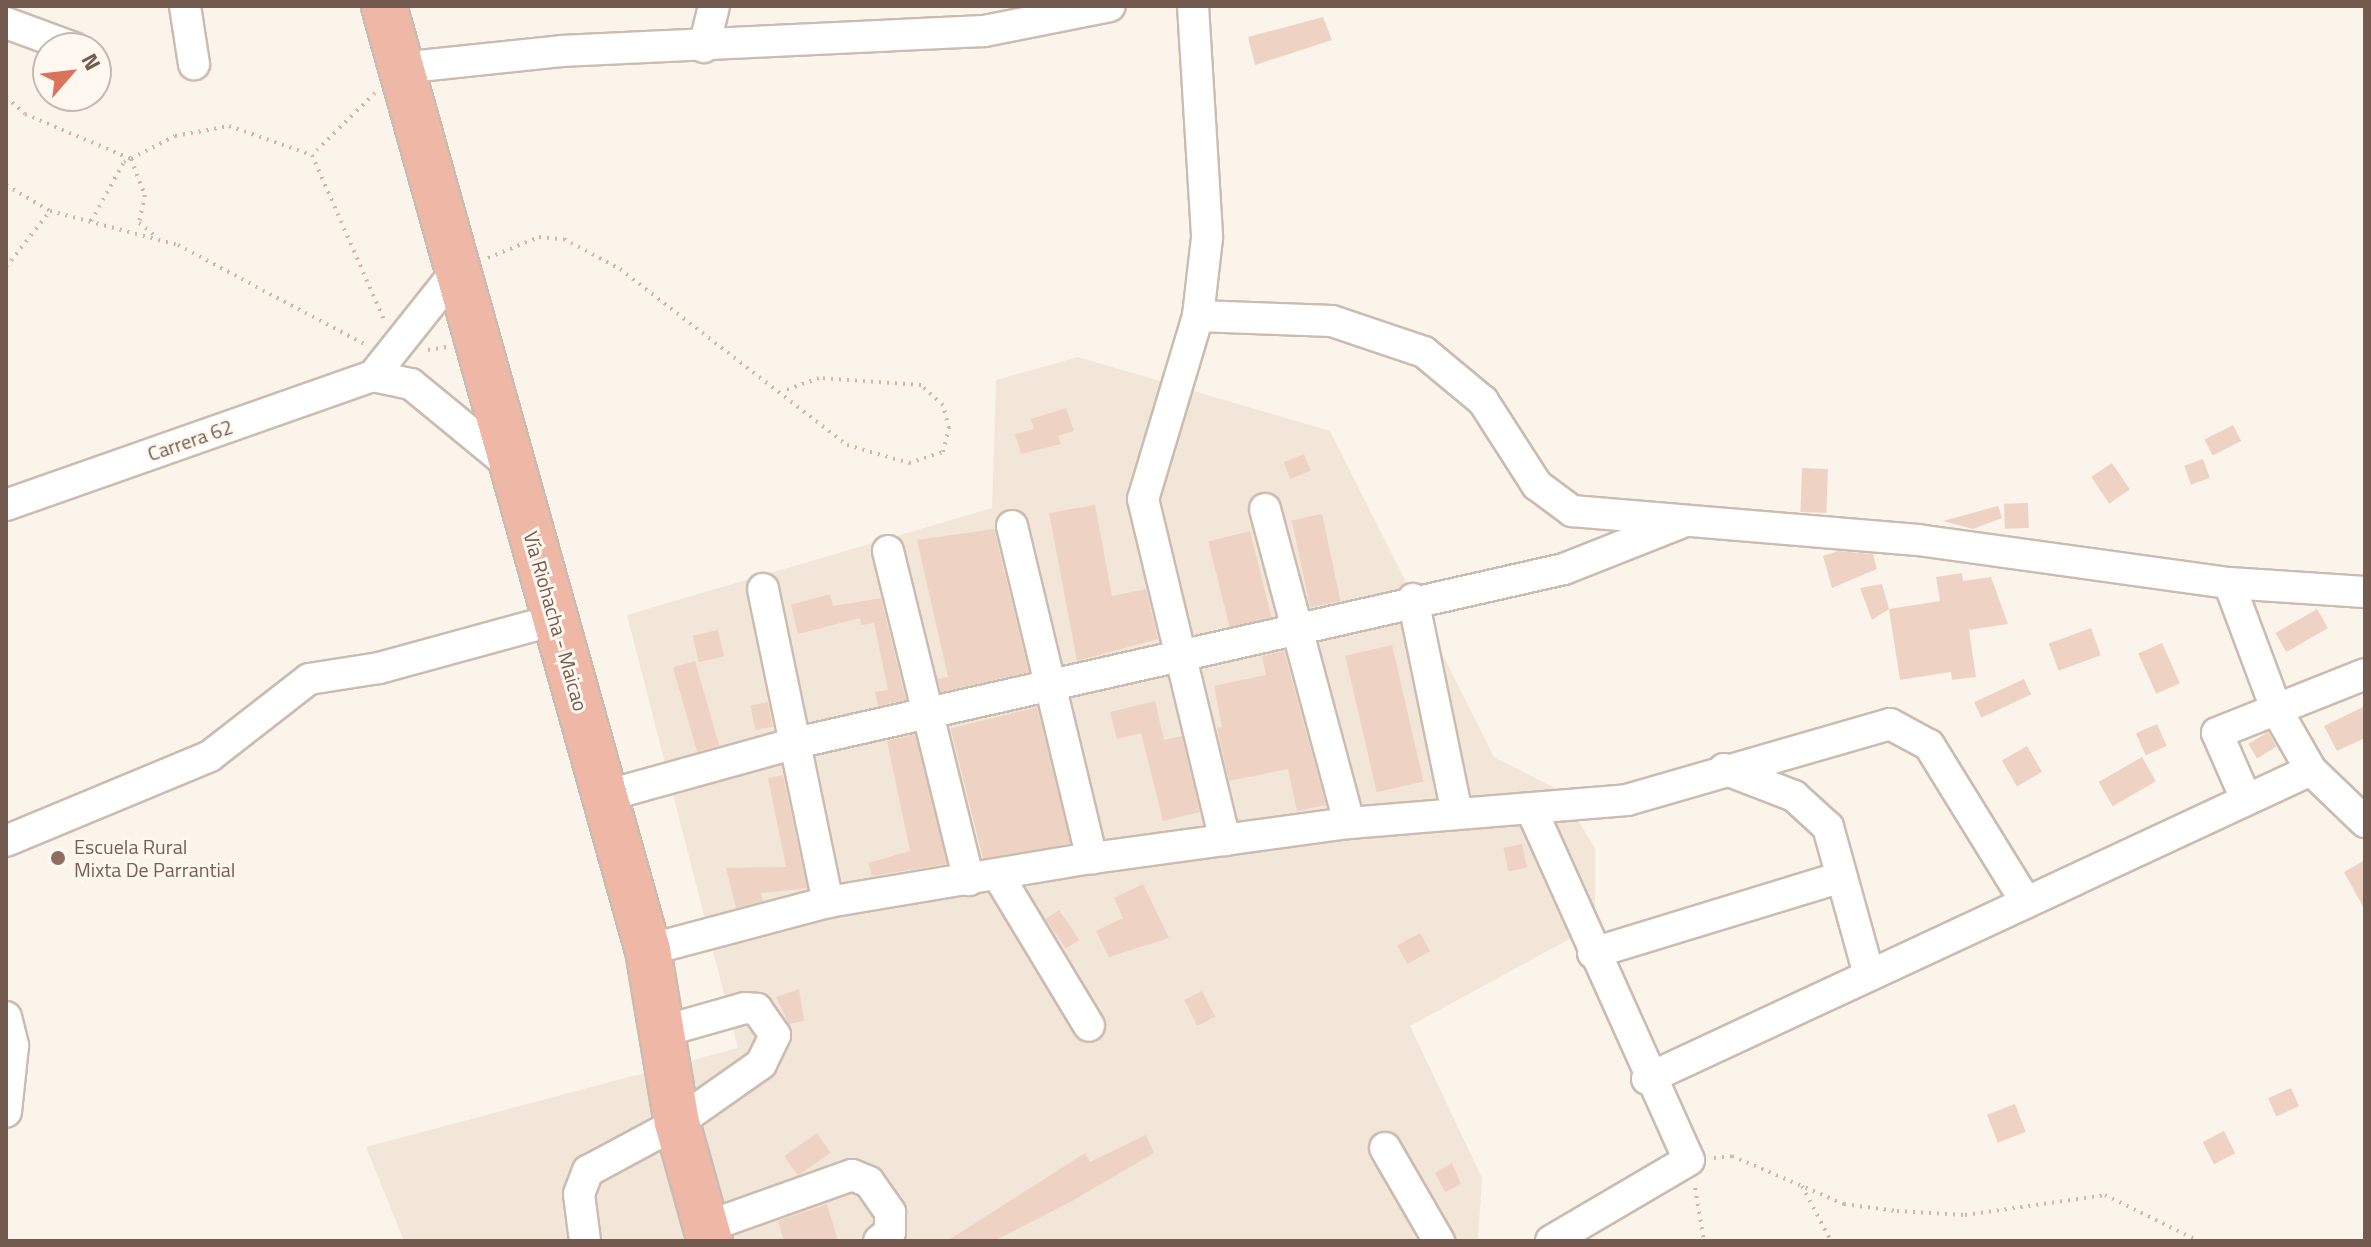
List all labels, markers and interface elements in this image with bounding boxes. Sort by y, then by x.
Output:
north arrow [32,32,112,112]
text: N [73,47,110,76]
street label: Carrera 62 [144,414,236,466]
street label: Vía Riohacha - Maicao [519,528,593,714]
place label: Escuela Rural Mixta De Parrantial [74,834,235,881]
marker: Escuela Rural Mixta De Parrantial [49,849,67,867]

